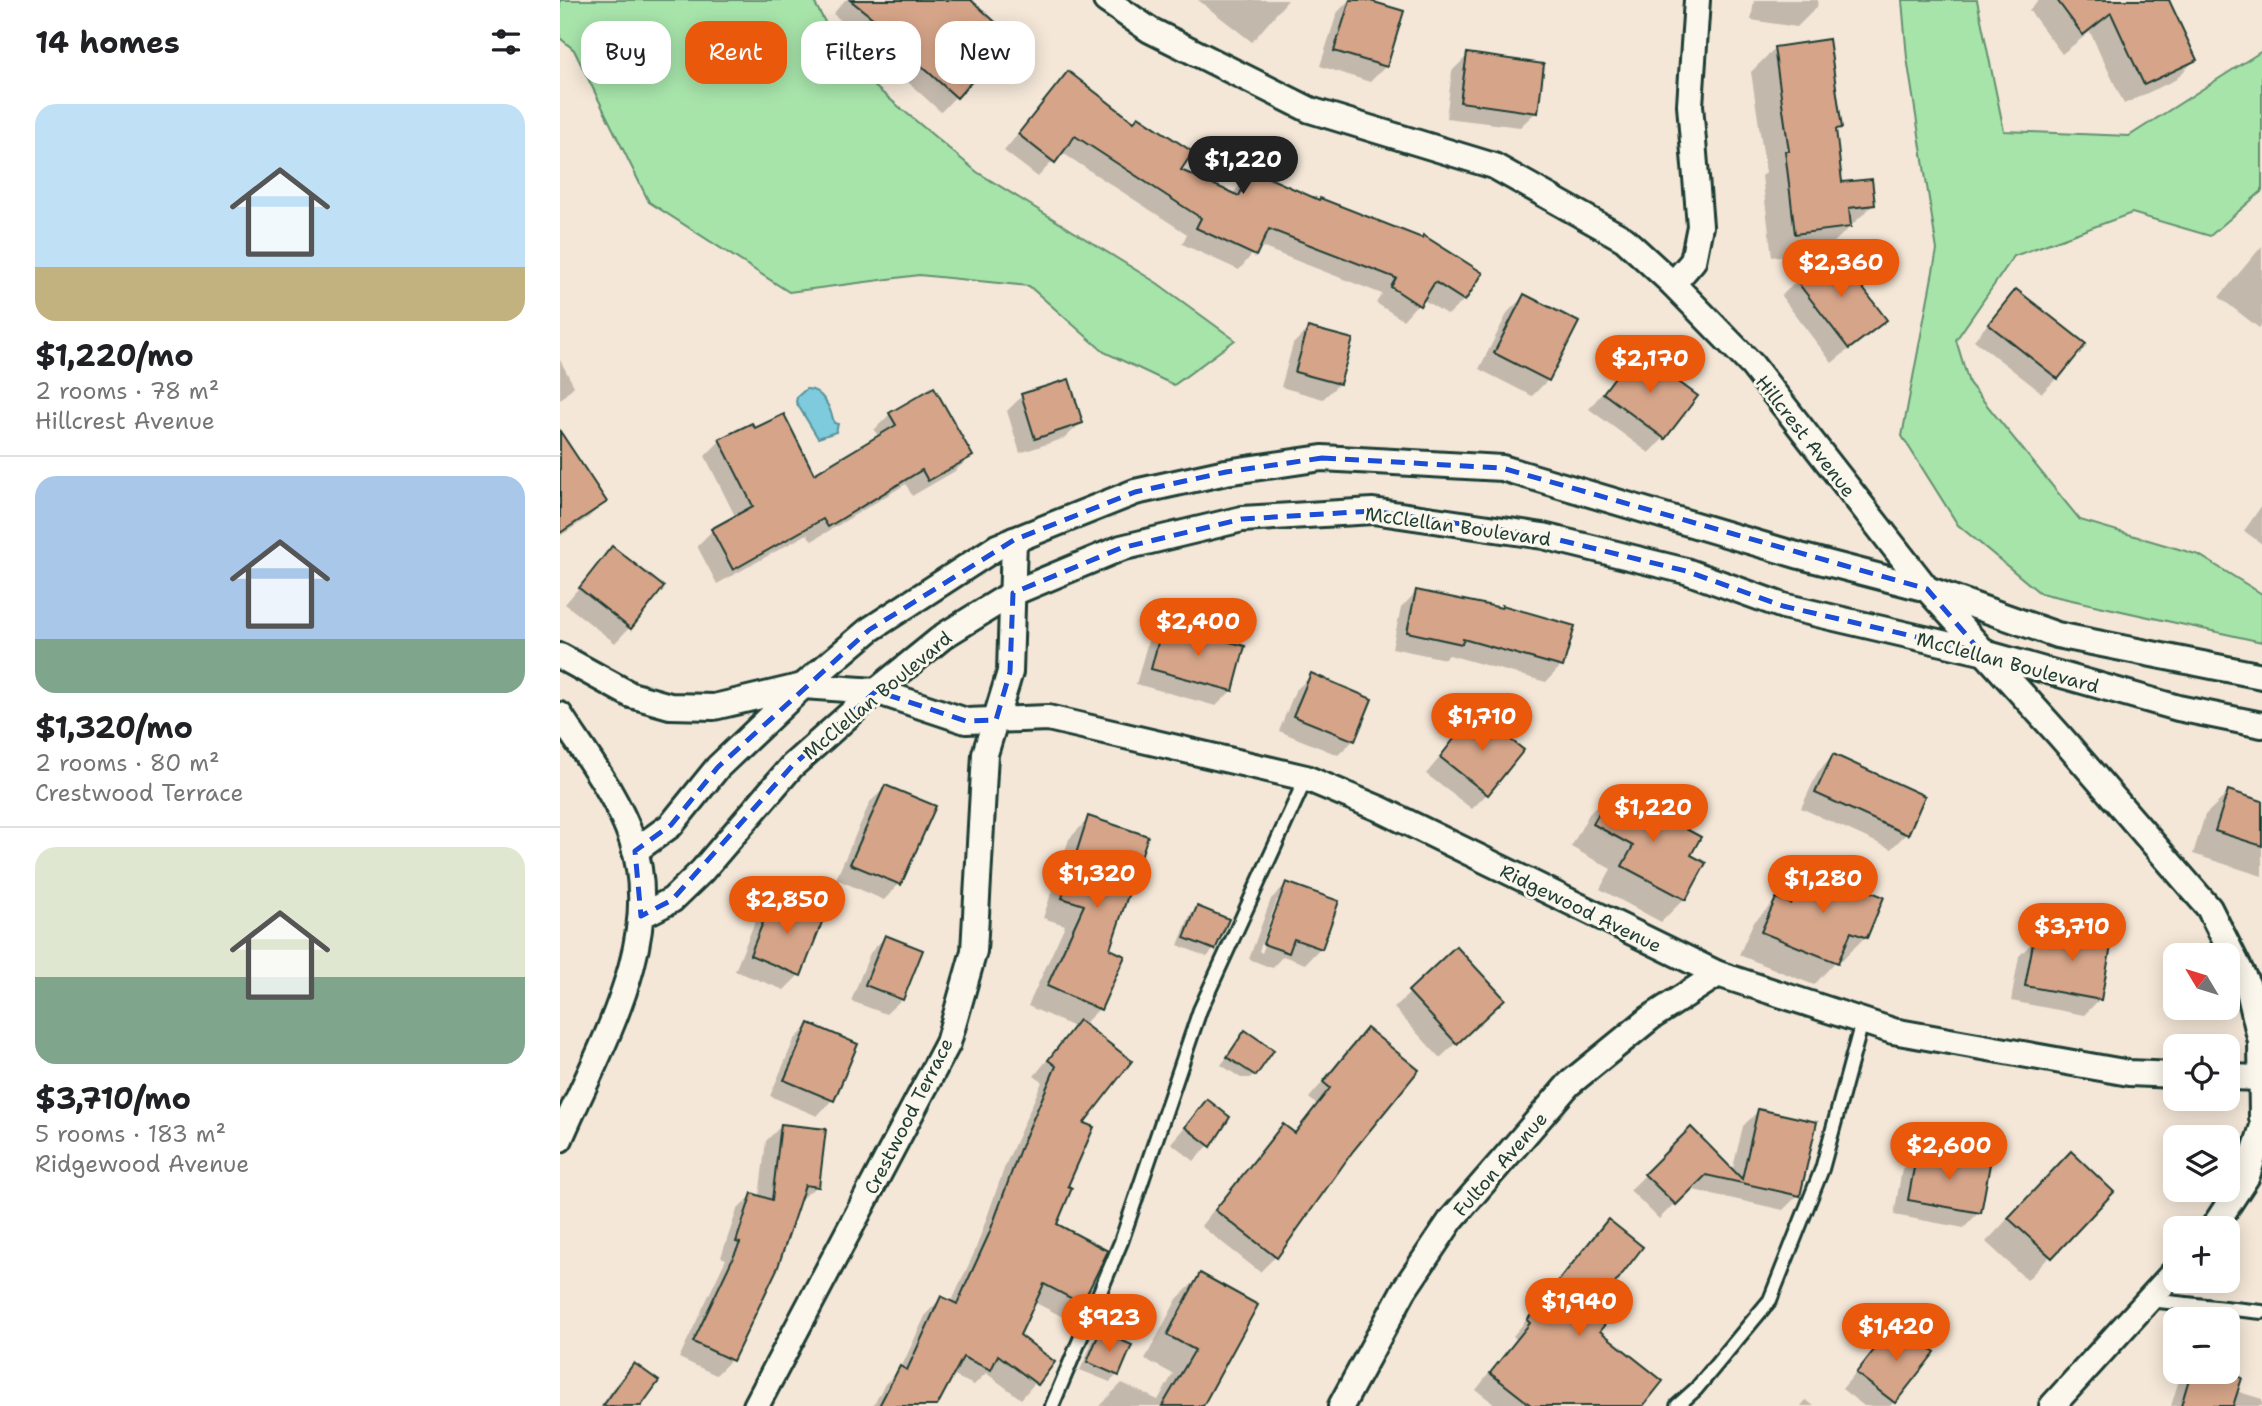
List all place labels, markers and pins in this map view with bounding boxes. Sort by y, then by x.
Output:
pin: $1,220 [1186,136,1300,196]
pin: $2,360 [1784,240,1898,299]
pin: $2,170 [1593,336,1707,395]
pin: $2,400 [1141,598,1255,658]
pin: $1,710 [1425,694,1539,753]
pin: $1,220 [1596,784,1710,844]
pin: $1,320 [1040,850,1154,910]
pin: $1,280 [1766,856,1880,915]
pin: $2,850 [730,876,844,936]
pin: $3,710 [2015,904,2129,963]
pin: $2,600 [1892,1122,2006,1182]
pin: $1,940 [1522,1278,1636,1338]
pin: $923 [1068,1294,1150,1354]
pin: $1,420 [1839,1304,1953,1363]

